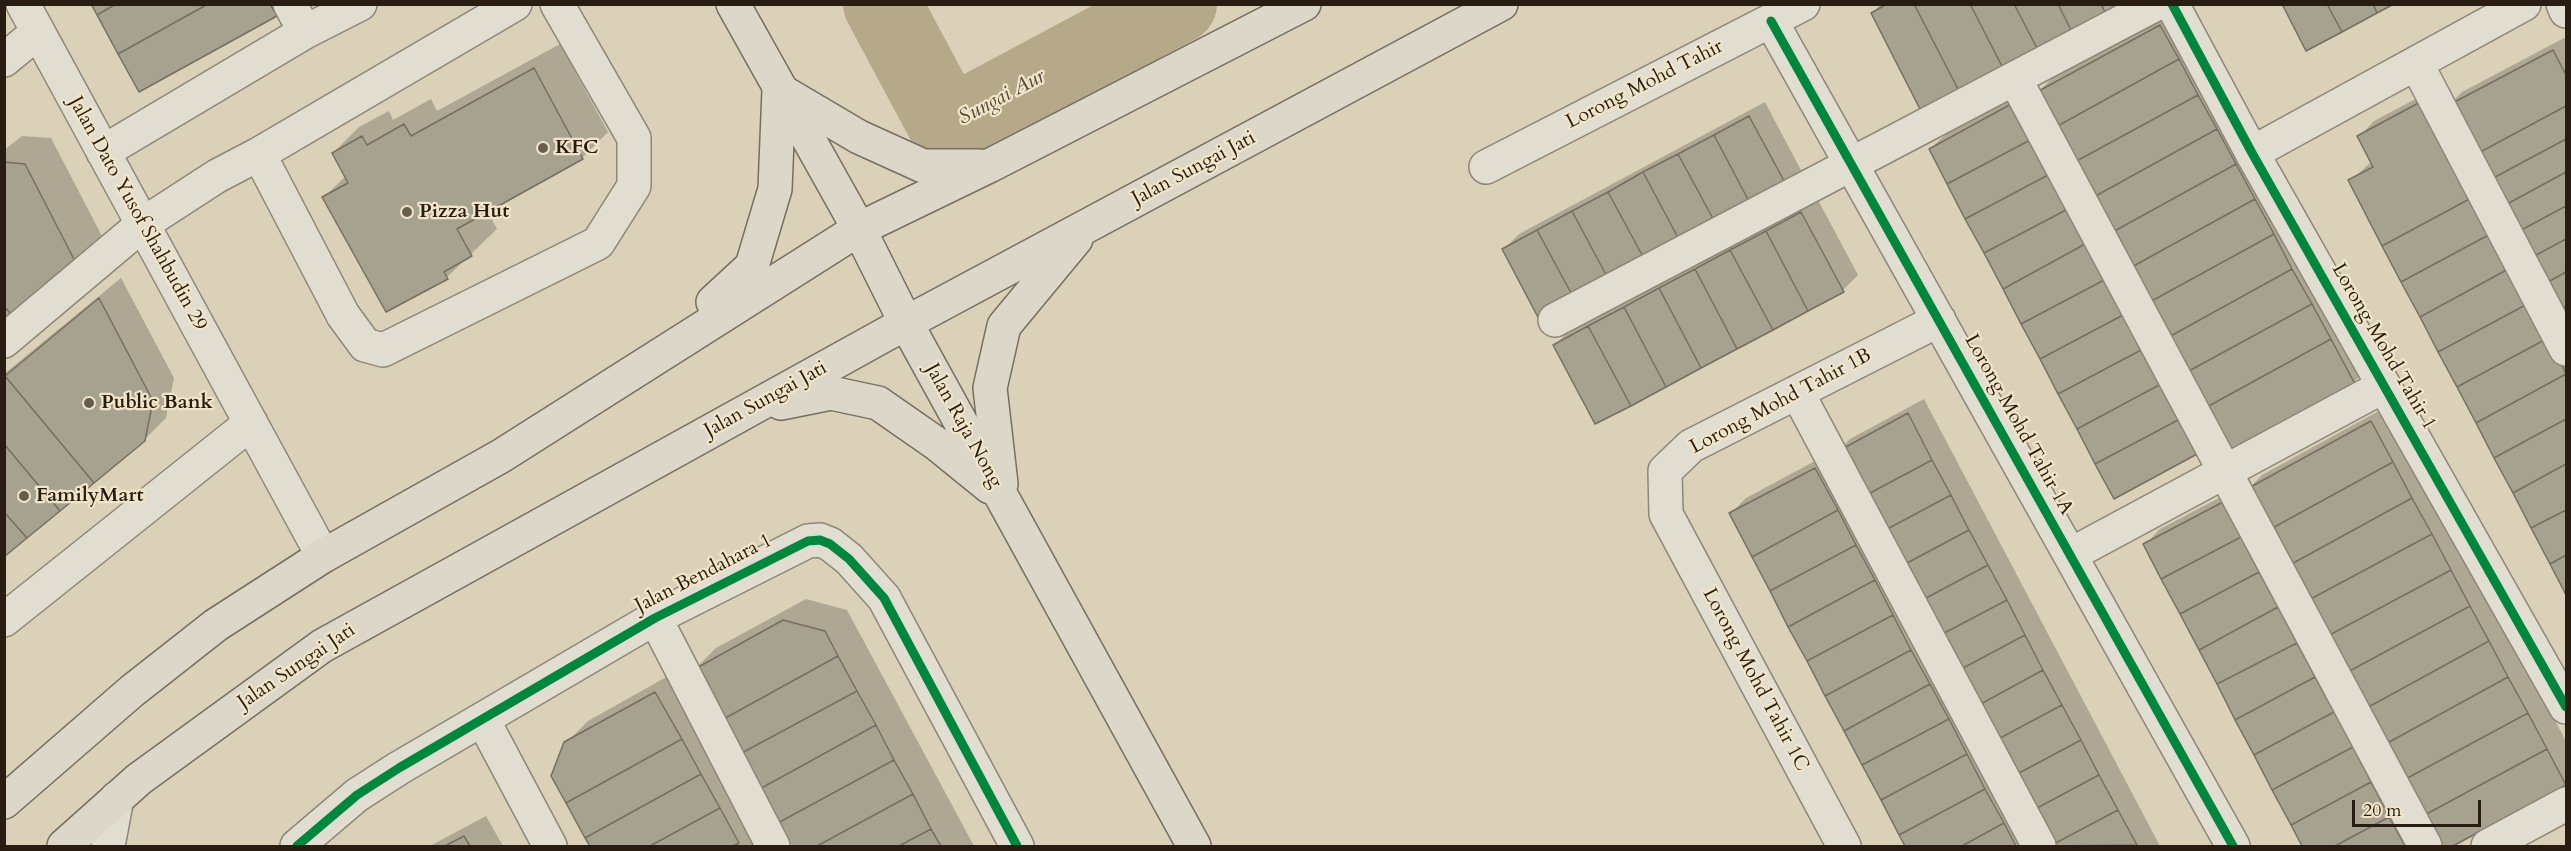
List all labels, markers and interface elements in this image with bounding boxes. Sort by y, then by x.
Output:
street label: Lorong Mohd Tahir [1563,35,1727,135]
water label: Sungai Aur [954,65,1050,131]
street label: Jalan Dato Yusof Shahbudin 29 [63,93,211,335]
street label: Jalan Sungai Jati [1128,126,1260,212]
place label: KFC [555,136,599,160]
marker: KFC [536,141,550,155]
place label: Pizza Hut [419,200,509,224]
marker: Pizza Hut [400,205,414,219]
street label: Lorong Mohd Tahir 1 [2326,259,2440,435]
street label: Lorong Mohd Tahir 1A [1958,331,2078,519]
street label: Lorong Mohd Tahir 1B [1686,344,1876,460]
street label: Jalan Sungai Jati [701,356,831,444]
street label: Jalan Raja Nong [919,360,1007,492]
place label: Public Bank [101,391,213,415]
marker: Public Bank [82,396,96,410]
place label: FamilyMart [36,484,144,508]
marker: FamilyMart [17,489,31,503]
street label: Jalan Bendahara 1 [632,529,776,619]
street label: Lorong Mohd Tahir 1C [1697,584,1813,776]
street label: Jalan Sungai Jati [234,619,360,715]
scale bar [2355,788,2484,826]
text: 20 m [2363,798,2402,823]

